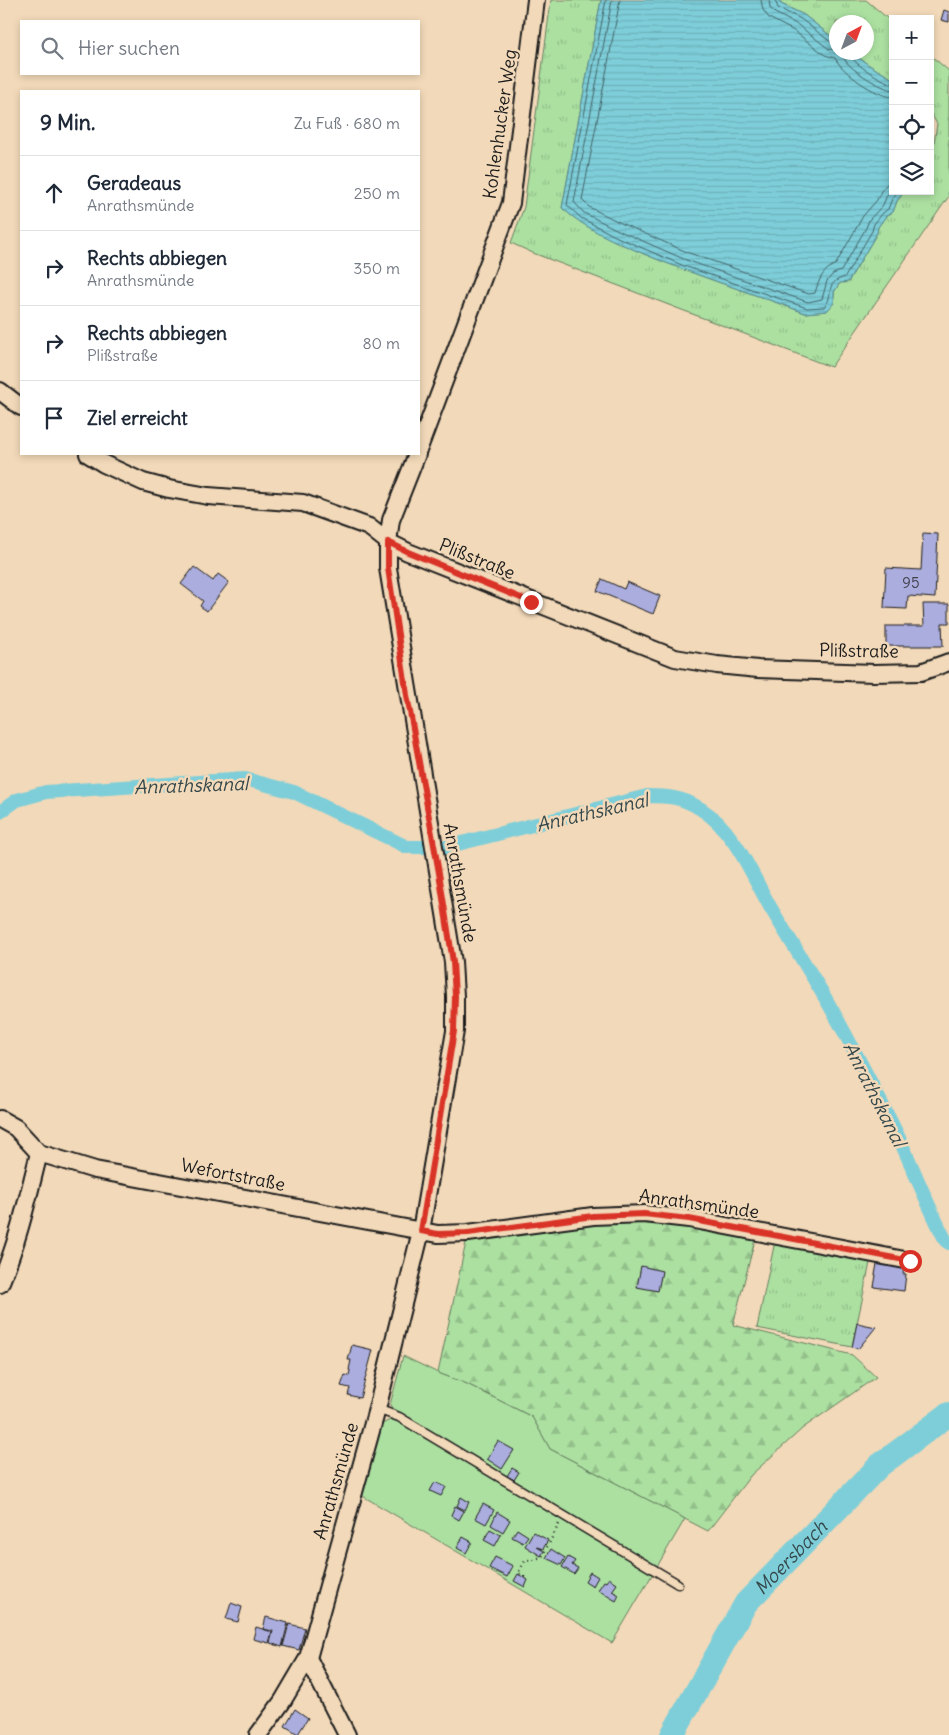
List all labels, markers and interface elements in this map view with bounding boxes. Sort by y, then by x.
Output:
north arrow [829,15,874,60]
map controls [889,15,934,195]
button: + [889,15,934,60]
search box [20,20,420,75]
icon: search [38,34,66,62]
text: Hier suchen [78,36,180,60]
street label: Kohlenhucker Weg [478,47,521,200]
button: − [889,60,934,105]
button: locate [889,105,934,150]
text: 9 Min. [40,109,95,136]
text: Zu Fuß · 680 m [294,113,400,133]
button: layers [889,150,934,195]
text: Geradeaus [87,171,181,195]
icon: ahead [40,179,68,207]
text: 250 m [354,183,400,203]
text: Anrathsmünde [87,195,194,215]
text: Rechts abbiegen [87,246,227,270]
icon: right [40,254,68,282]
text: 350 m [353,258,400,278]
text: Anrathsmünde [87,270,194,290]
text: Rechts abbiegen [87,321,227,345]
icon: right [40,329,68,357]
text: 80 m [362,333,400,353]
text: Plißstraße [87,345,158,365]
icon: arrive [40,404,68,432]
text: Ziel erreicht [87,406,188,430]
street label: Plißstraße [436,533,519,584]
house number: 95 [902,573,920,592]
route end [520,591,543,614]
street label: Plißstraße [819,638,899,663]
water label: Anrathskanal [134,771,251,799]
water label: Anrathskanal [534,787,653,837]
street label: Anrathsmünde [439,821,482,944]
water label: Anrathskanal [838,1038,913,1153]
street label: Wefortstraße [179,1153,287,1196]
street label: Anrathsmünde [638,1184,761,1223]
route start [899,1250,922,1273]
street label: Anrathsmünde [308,1420,363,1542]
water label: Moersbach [749,1514,833,1600]

